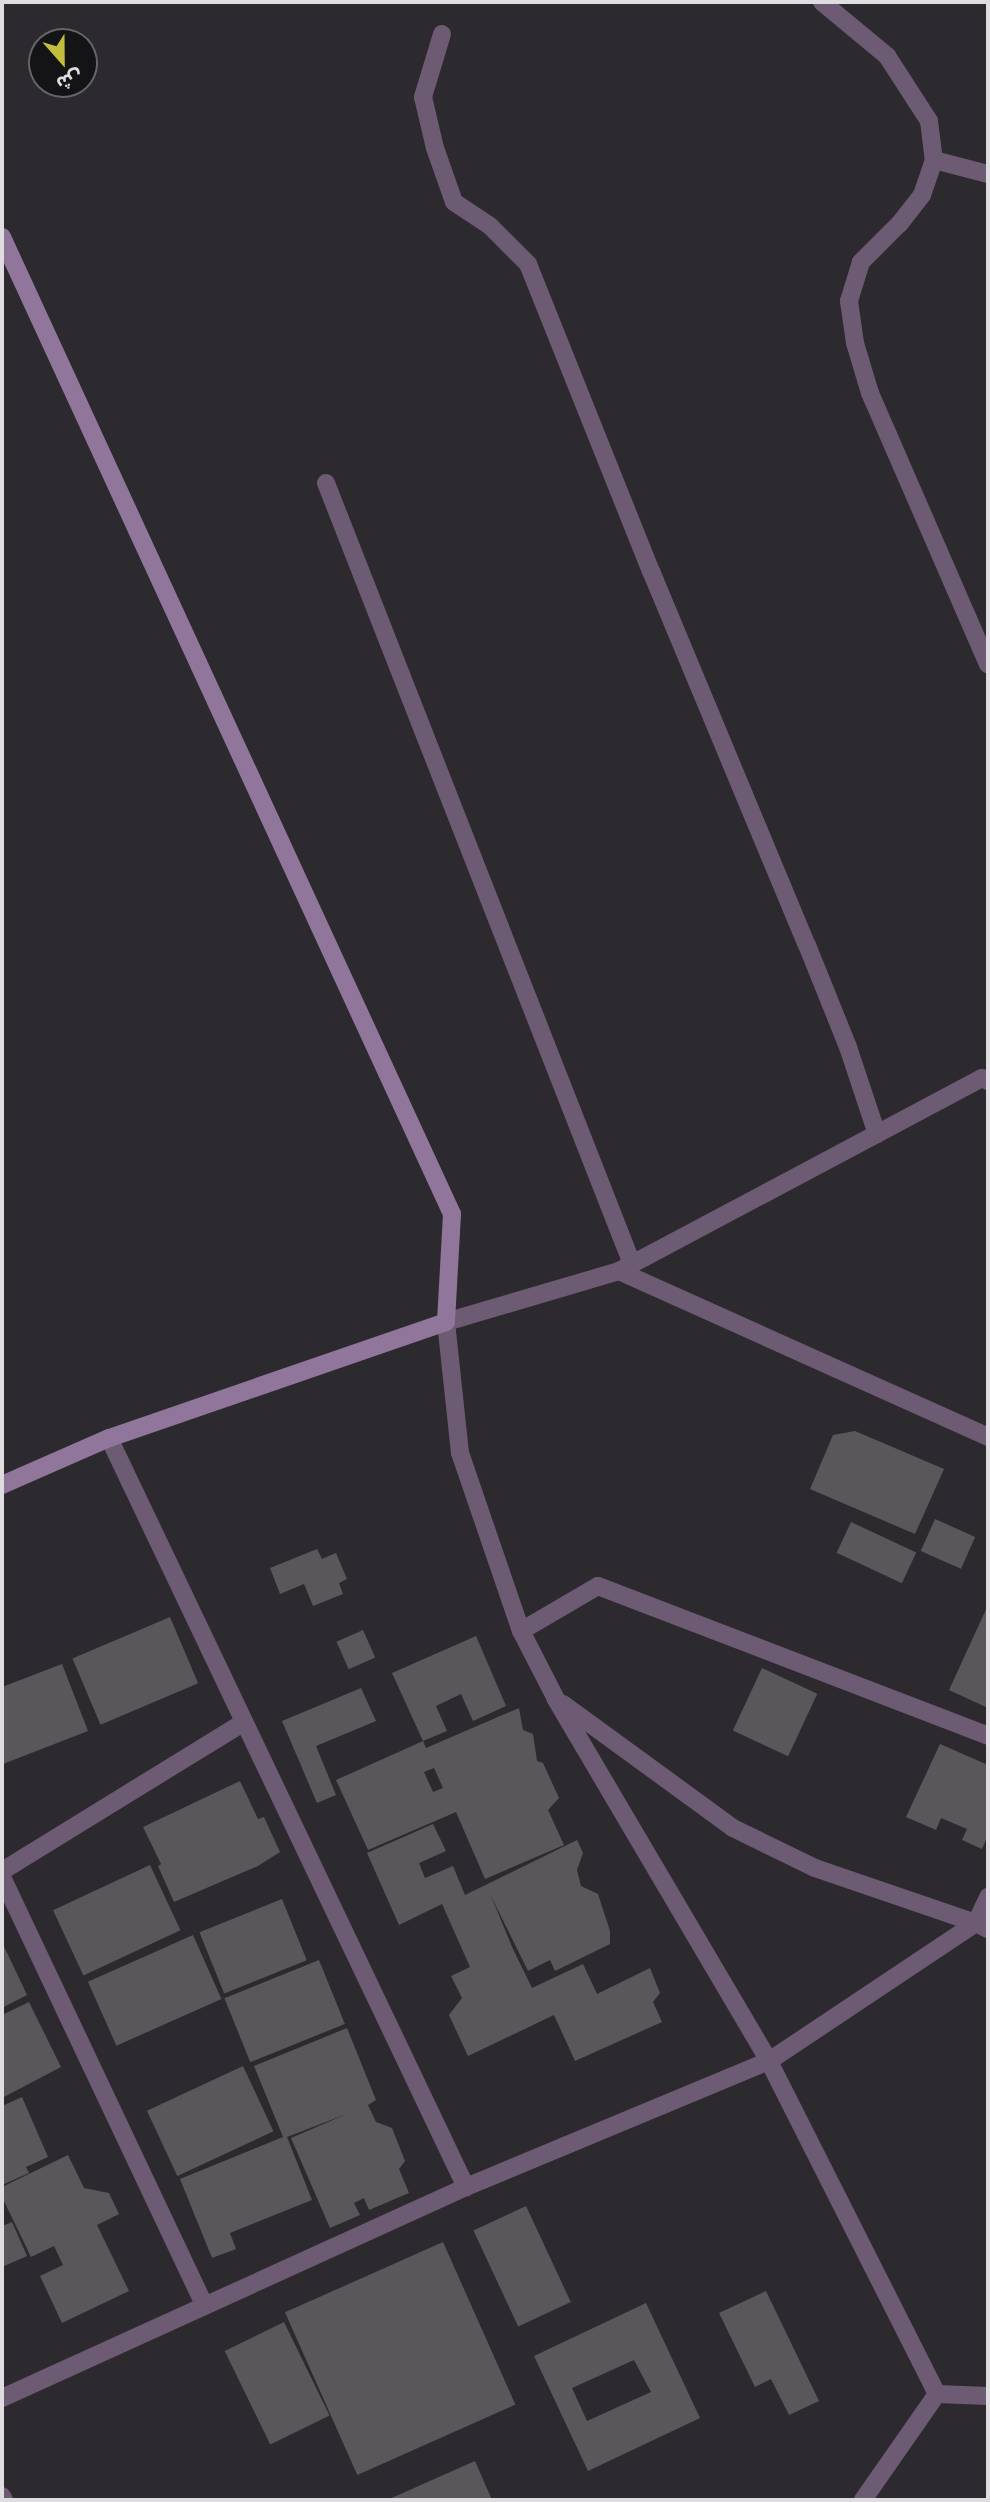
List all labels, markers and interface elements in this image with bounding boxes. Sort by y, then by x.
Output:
north arrow [28,28,98,98]
text: ش [53,64,87,98]

